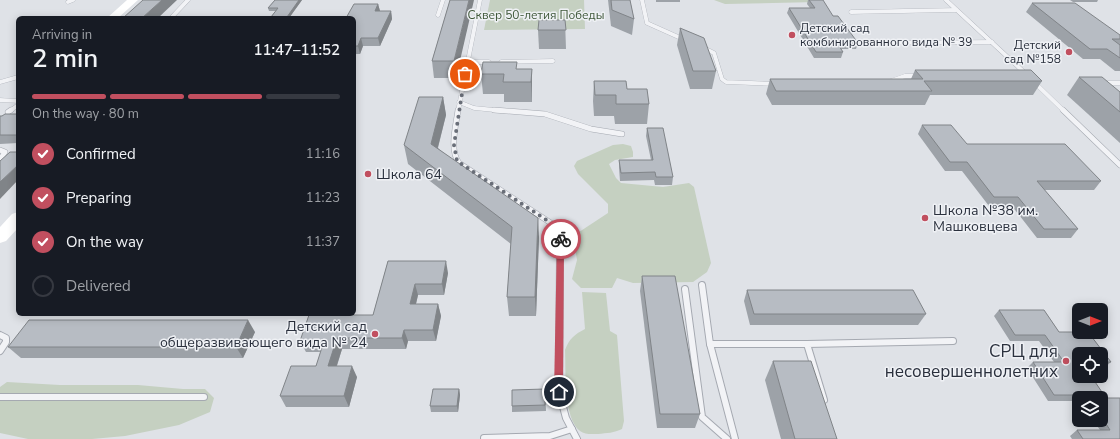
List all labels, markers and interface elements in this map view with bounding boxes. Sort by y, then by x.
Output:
park label: Сквер 50-летия Победы [468,7,604,23]
place label: Детский сад комбинированного вида № 39 [800,20,972,50]
text: Arriving in [32,26,92,44]
marker: Детский сад комбинированного вида № 39 [787,30,797,40]
place label: Детский сад №158 [1004,37,1061,67]
text: 11:47–11:52 [253,40,340,60]
text: 2 min [32,41,98,76]
marker: Детский сад №158 [1064,47,1074,57]
pin [448,57,482,91]
icon: bag [454,63,476,85]
text: On the way · 80 m [32,105,139,123]
icon: check [32,143,54,165]
text: Confirmed [66,144,136,164]
text: 11:16 [306,145,340,163]
place label: Школа 64 [376,165,442,184]
marker: Школа 64 [363,169,373,179]
icon: check [32,187,54,209]
text: Preparing [66,188,131,208]
text: 11:23 [306,189,340,207]
place label: Школа №38 им. Машковцева [933,201,1038,236]
marker: Школа №38 им. Машковцева [920,213,930,223]
courier [541,219,581,259]
icon: bike [550,228,572,250]
icon: check [32,231,54,253]
text: On the way [66,232,144,252]
text: 11:37 [306,233,340,251]
text: Delivered [66,276,131,296]
north arrow [1072,303,1108,339]
map controls [1072,303,1108,427]
place label: Детский сад общеразвивающего вида № 24 [160,317,367,352]
marker: Детский сад общеразвивающего вида № 24 [370,329,380,339]
place label: СРЦ для несовершеннолетних [885,340,1058,383]
button: locate [1072,347,1108,383]
marker: СРЦ для несовершеннолетних [1061,356,1071,366]
pin [542,375,576,409]
icon: home [548,381,570,403]
button: layers [1072,391,1108,427]

